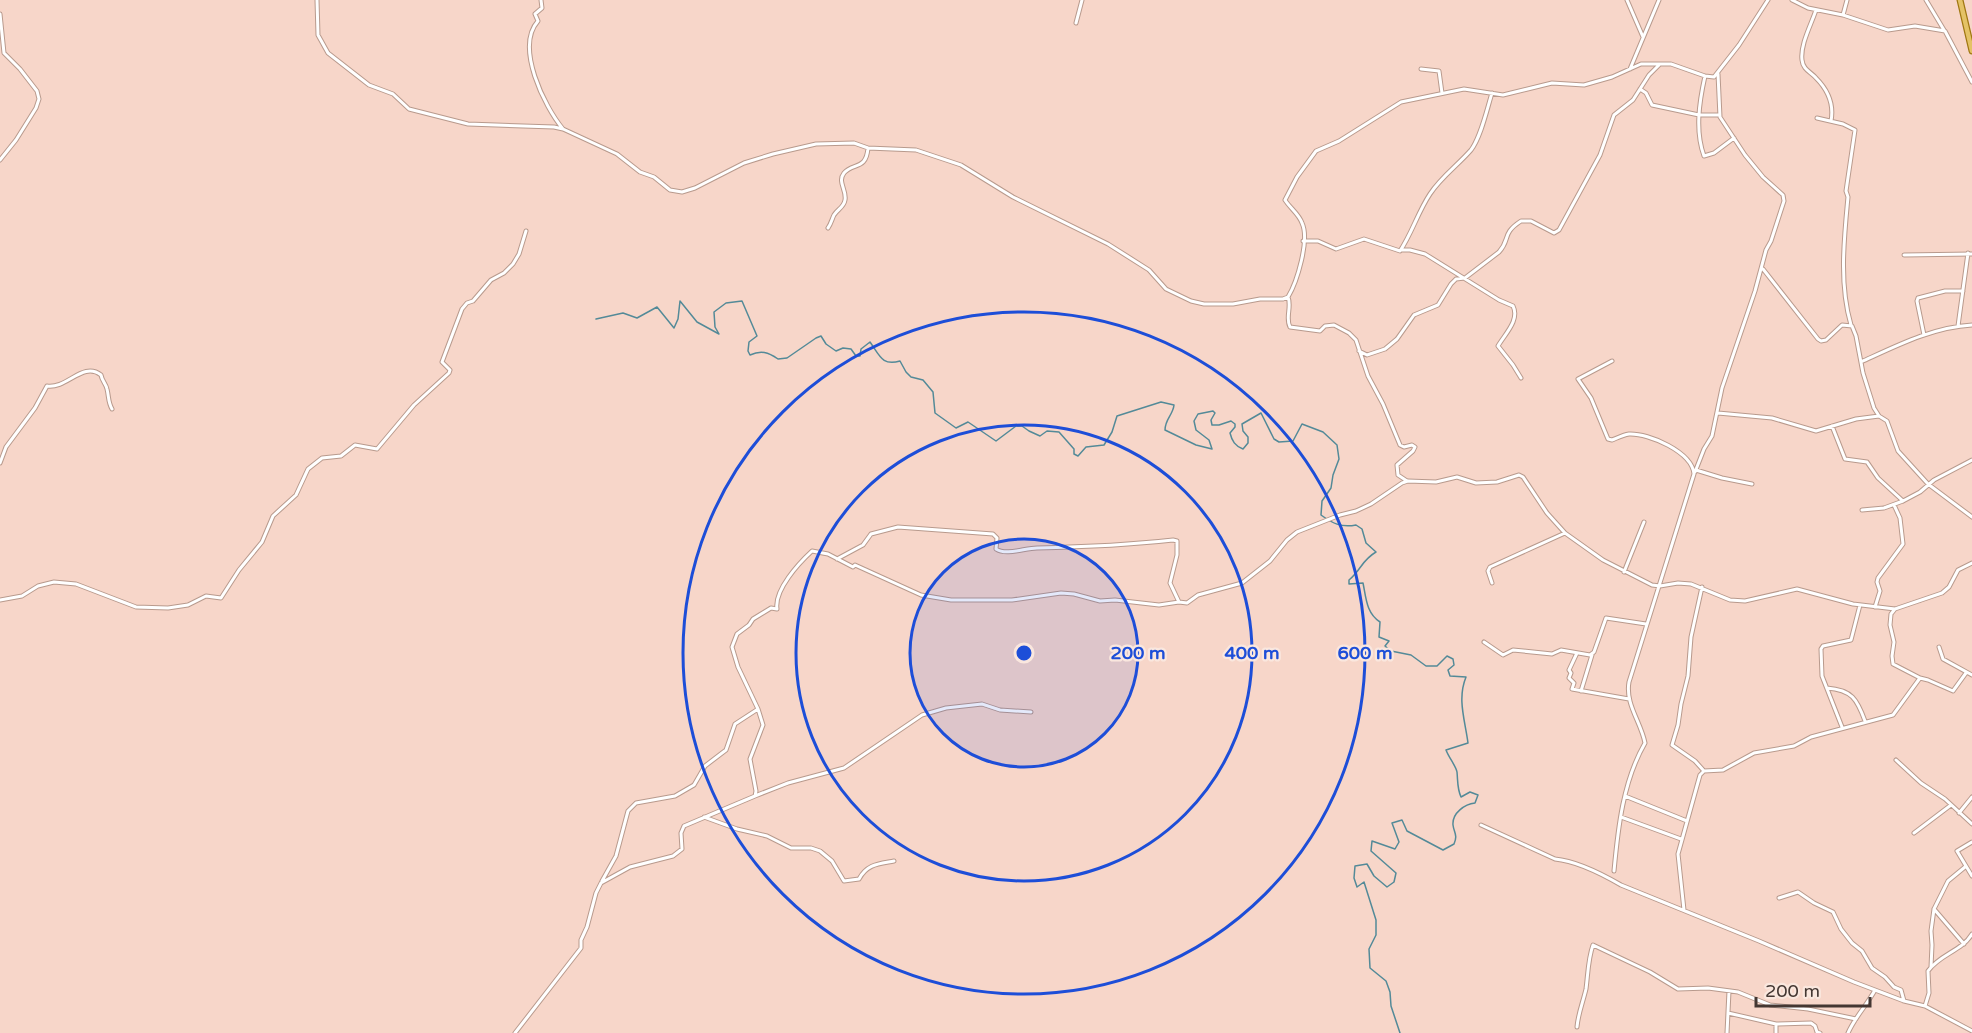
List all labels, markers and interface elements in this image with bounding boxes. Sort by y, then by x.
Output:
text: 200 m [1110,642,1166,664]
text: 400 m [1224,642,1280,664]
text: 600 m [1337,642,1393,664]
centre of rings [1014,643,1034,663]
scale bar [1756,970,1870,1008]
text: 200 m [1765,980,1820,1002]

